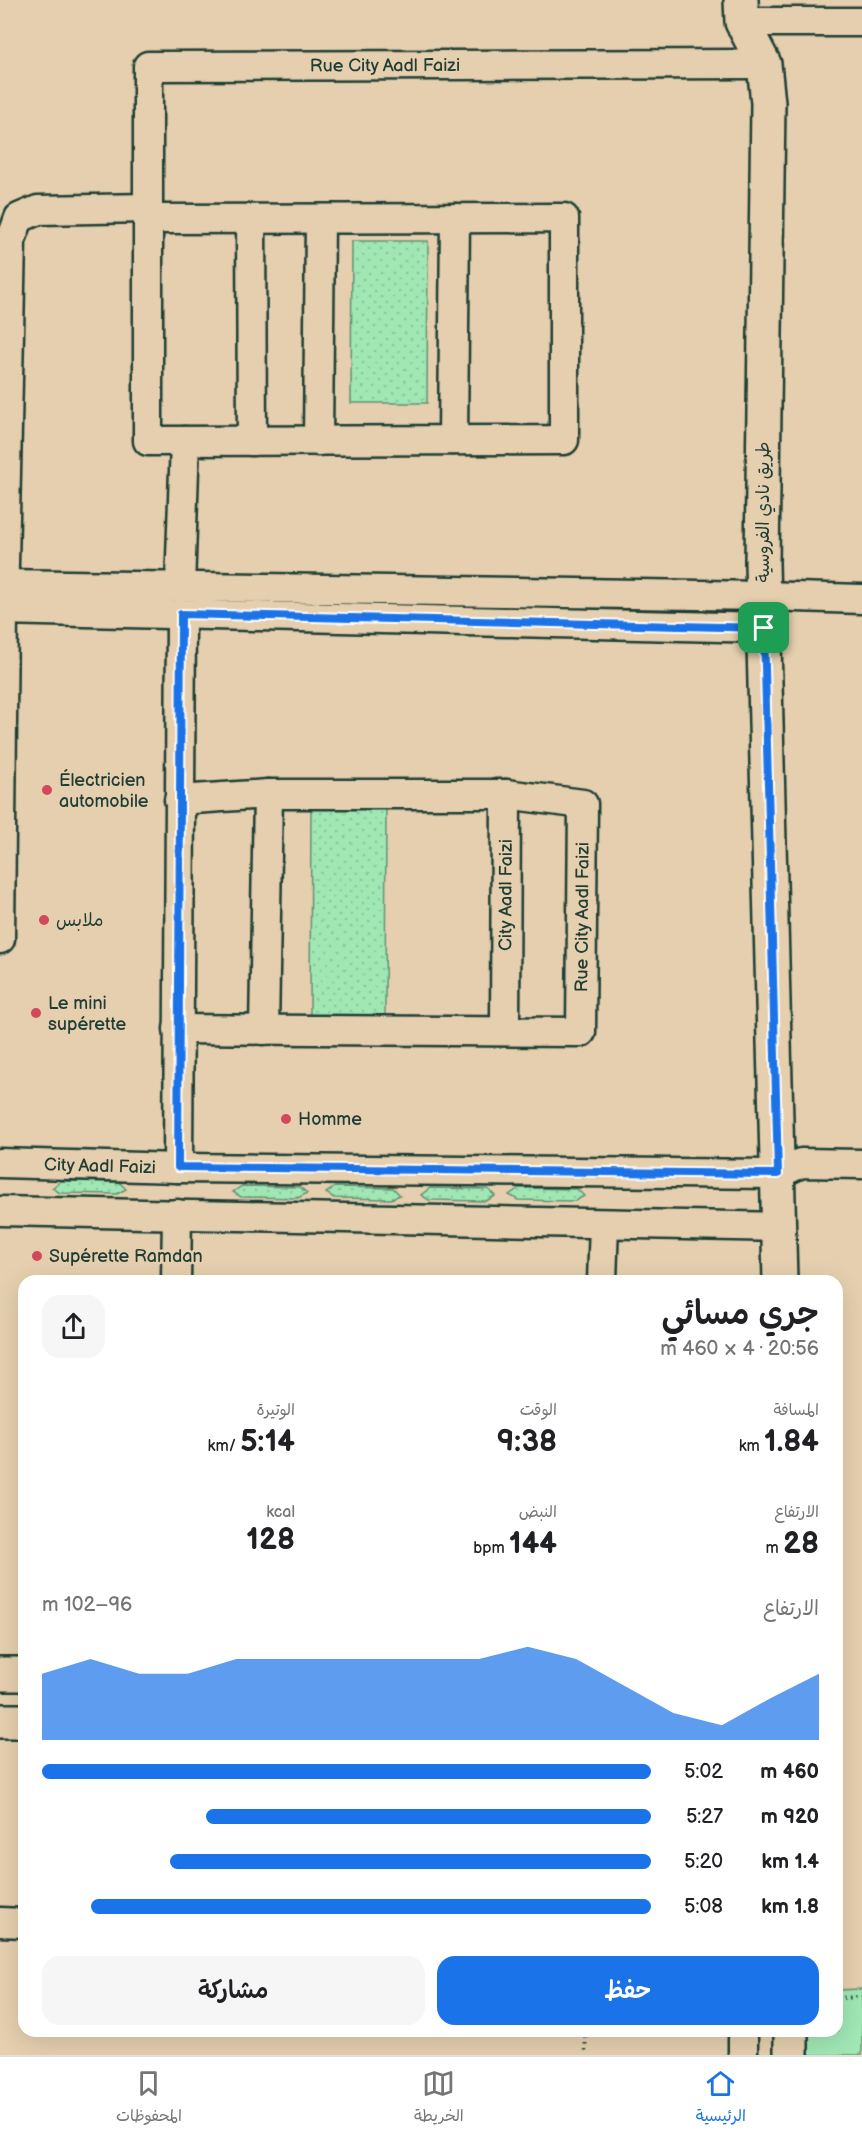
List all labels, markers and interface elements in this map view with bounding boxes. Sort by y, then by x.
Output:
street label: Rue City Aadl Faizi [310,55,460,76]
street label: طريق نادي الفروسية [753,441,776,583]
pin [738,602,789,653]
icon: arrive [747,611,780,644]
place label: Électricien automobile [59,768,149,812]
marker: Électricien automobile [40,783,54,797]
street label: City Aadl Faizi [495,839,517,951]
street label: Rue City Aadl Faizi [571,842,594,992]
place label: ملابس [56,910,103,931]
marker: ملابس [37,913,51,927]
place label: Le mini supérette [48,993,127,1035]
marker: Le mini supérette [29,1006,43,1020]
place label: Homme [298,1109,362,1130]
marker: Homme [279,1112,293,1126]
street label: City Aadl Faizi [44,1154,156,1178]
place label: Supérette Ramdan [49,1246,203,1267]
marker: Supérette Ramdan [30,1249,44,1263]
text: جري مسائي [661,1294,819,1334]
button: share [42,1295,105,1358]
text: 20:56 · 4 × 460 m [660,1337,819,1361]
text: الوتيرة [256,1401,295,1420]
text: الوقت [520,1401,557,1420]
text: المسافة [773,1401,819,1420]
text: 5:14 [240,1424,295,1460]
text: 9:38 [497,1424,557,1460]
text: 1.84 [764,1424,819,1460]
text: /km [208,1437,240,1456]
text: km [739,1437,764,1456]
text: kcal [266,1503,295,1522]
text: النبض [519,1503,557,1522]
text: الارتفاع [774,1503,819,1522]
text: 128 [246,1522,295,1558]
text: 144 [509,1526,557,1562]
text: 28 [783,1526,819,1562]
text: bpm [473,1539,509,1558]
text: m [765,1539,783,1558]
text: 96–102 m [42,1593,132,1617]
text: الارتفاع [763,1597,819,1621]
text: 5:02 [684,1760,723,1784]
text: 460 m [760,1760,819,1784]
text: 5:27 [686,1805,723,1829]
text: 920 m [761,1805,819,1829]
text: 5:20 [684,1850,723,1874]
text: 1.4 km [761,1850,819,1874]
text: 5:08 [684,1895,723,1919]
text: 1.8 km [761,1895,819,1919]
button: مشاركة [42,1956,425,2025]
button: حفظ [437,1956,819,2025]
tab: المحفوظات [116,2067,182,2130]
tab: الخريطة [414,2067,464,2130]
tab: الرئيسية [696,2067,746,2130]

